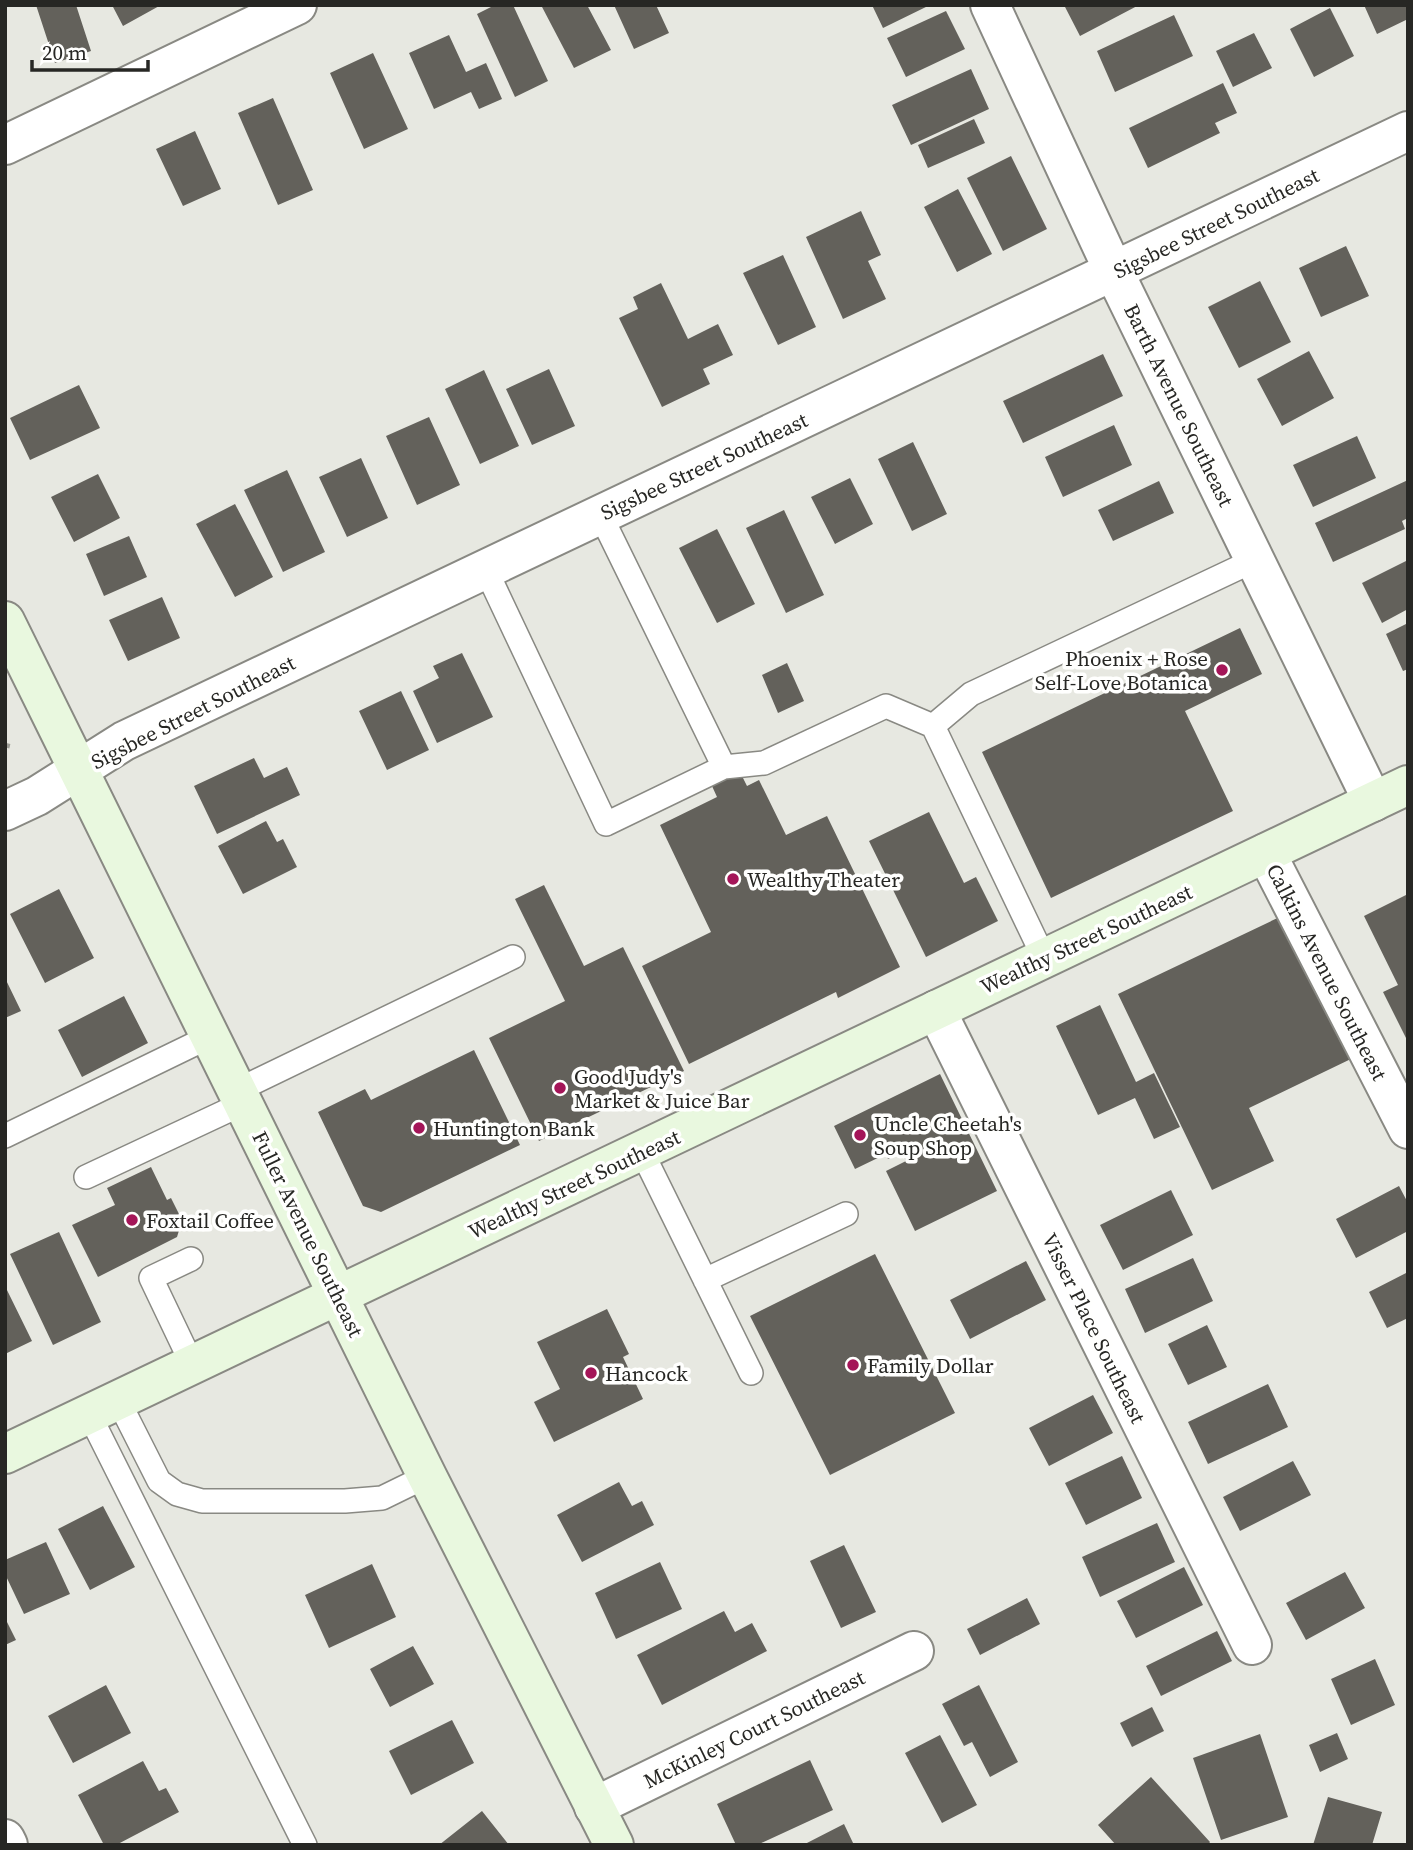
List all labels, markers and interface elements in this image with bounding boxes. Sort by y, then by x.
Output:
scale bar [32,28,147,72]
text: 20 m [42,38,87,67]
street label: Sigsbee Street Southeast [1108,161,1324,285]
street label: Barth Avenue Southeast [1117,299,1241,511]
street label: Sigsbee Street Southeast [596,405,812,527]
place label: Phoenix + Rose Self-Love Botanica [1035,644,1208,697]
street label: Sigsbee Street Southeast [86,648,300,776]
marker: Phoenix + Rose Self-Love Botanica [1214,662,1230,678]
street label: Calkins Avenue Southeast [1260,859,1394,1085]
place label: Wealthy Theater [747,865,900,894]
marker: Wealthy Theater [725,871,741,887]
street label: Wealthy Street Southeast [975,877,1197,1001]
place label: Good Judy's Market & Juice Bar [574,1062,750,1115]
marker: Good Judy's Market & Juice Bar [552,1080,568,1096]
place label: Uncle Cheetah's Soup Shop [874,1109,1022,1162]
place label: Huntington Bank [433,1114,595,1143]
marker: Huntington Bank [411,1120,427,1136]
street label: Wealthy Street Southeast [463,1122,685,1246]
street label: Fuller Avenue Southeast [246,1126,371,1342]
marker: Uncle Cheetah's Soup Shop [852,1127,868,1143]
place label: Foxtail Coffee [146,1206,274,1235]
marker: Foxtail Coffee [124,1212,140,1228]
street label: Visser Place Southeast [1035,1228,1153,1428]
place label: Family Dollar [867,1351,994,1380]
marker: Family Dollar [845,1357,861,1373]
place label: Hancock [605,1359,688,1388]
marker: Hancock [583,1365,599,1381]
street label: McKinley Court Southeast [639,1663,870,1795]

